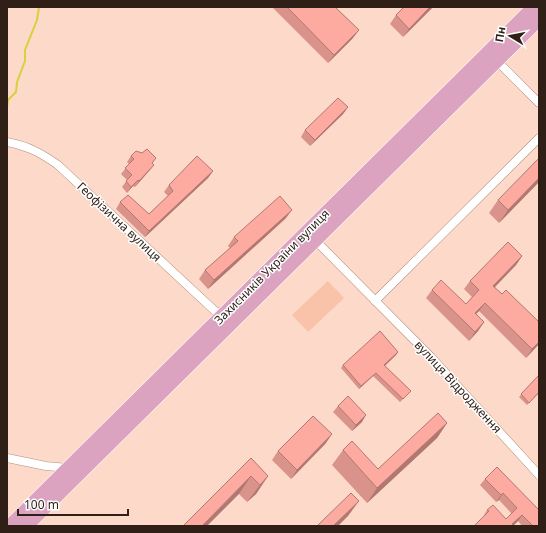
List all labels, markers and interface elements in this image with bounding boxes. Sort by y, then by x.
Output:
north arrow [490,16,530,56]
text: Пн [491,25,508,43]
street label: Геофізична вулиця [73,178,165,265]
street label: Захисників України вулиця [210,205,333,328]
street label: вулиця Відродження [411,337,506,437]
scale bar [18,491,128,517]
text: 100 m [24,496,59,513]

